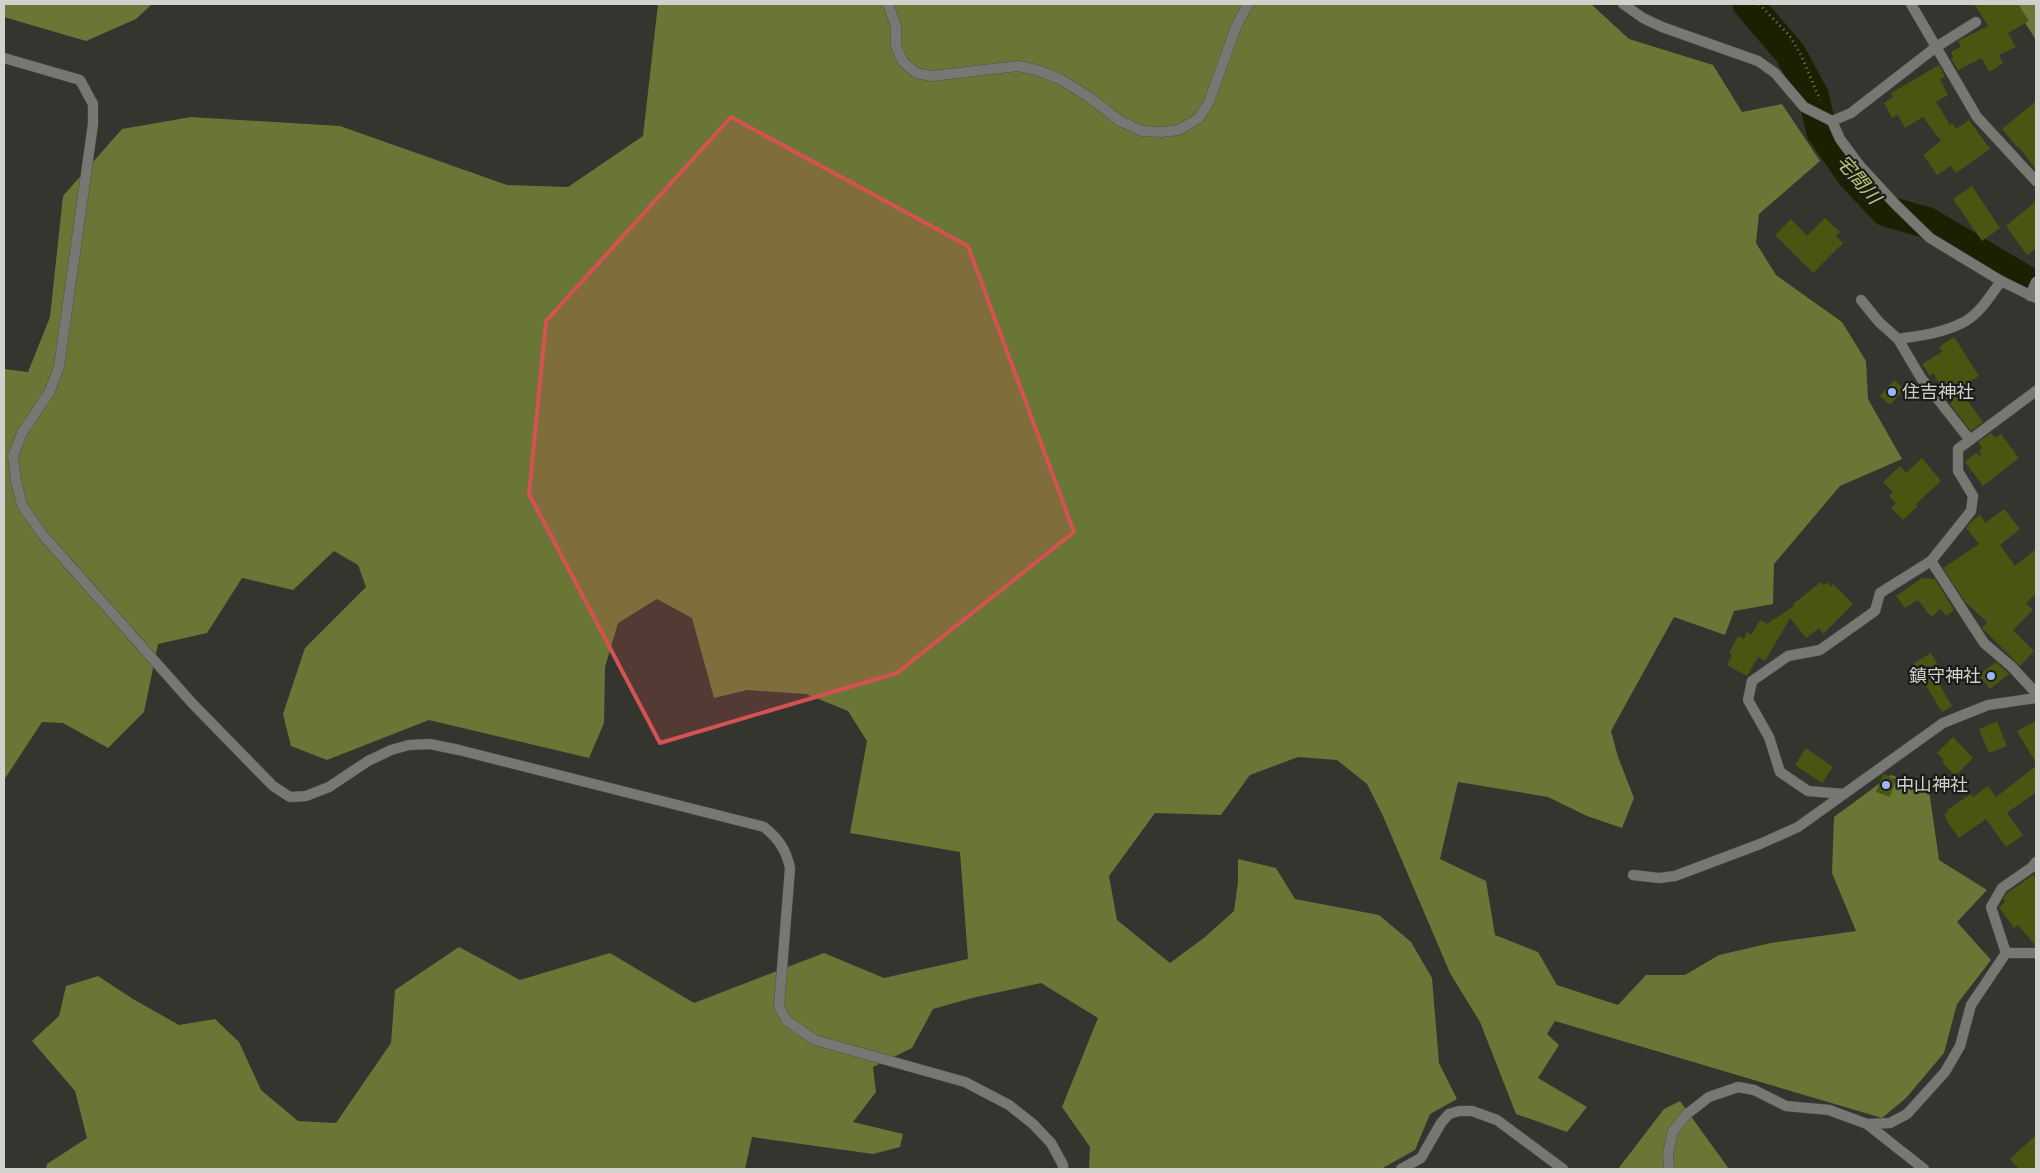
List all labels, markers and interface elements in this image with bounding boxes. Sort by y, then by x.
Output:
water label: 宅間川 [1831,149,1889,211]
place label: 住吉神社 [1902,379,1974,403]
marker: 住吉神社 [1886,386,1898,398]
place label: 鎮守神社 [1909,663,1981,687]
marker: 鎮守神社 [1985,670,1997,682]
place label: 中山神社 [1896,772,1968,796]
marker: 中山神社 [1880,779,1892,791]

